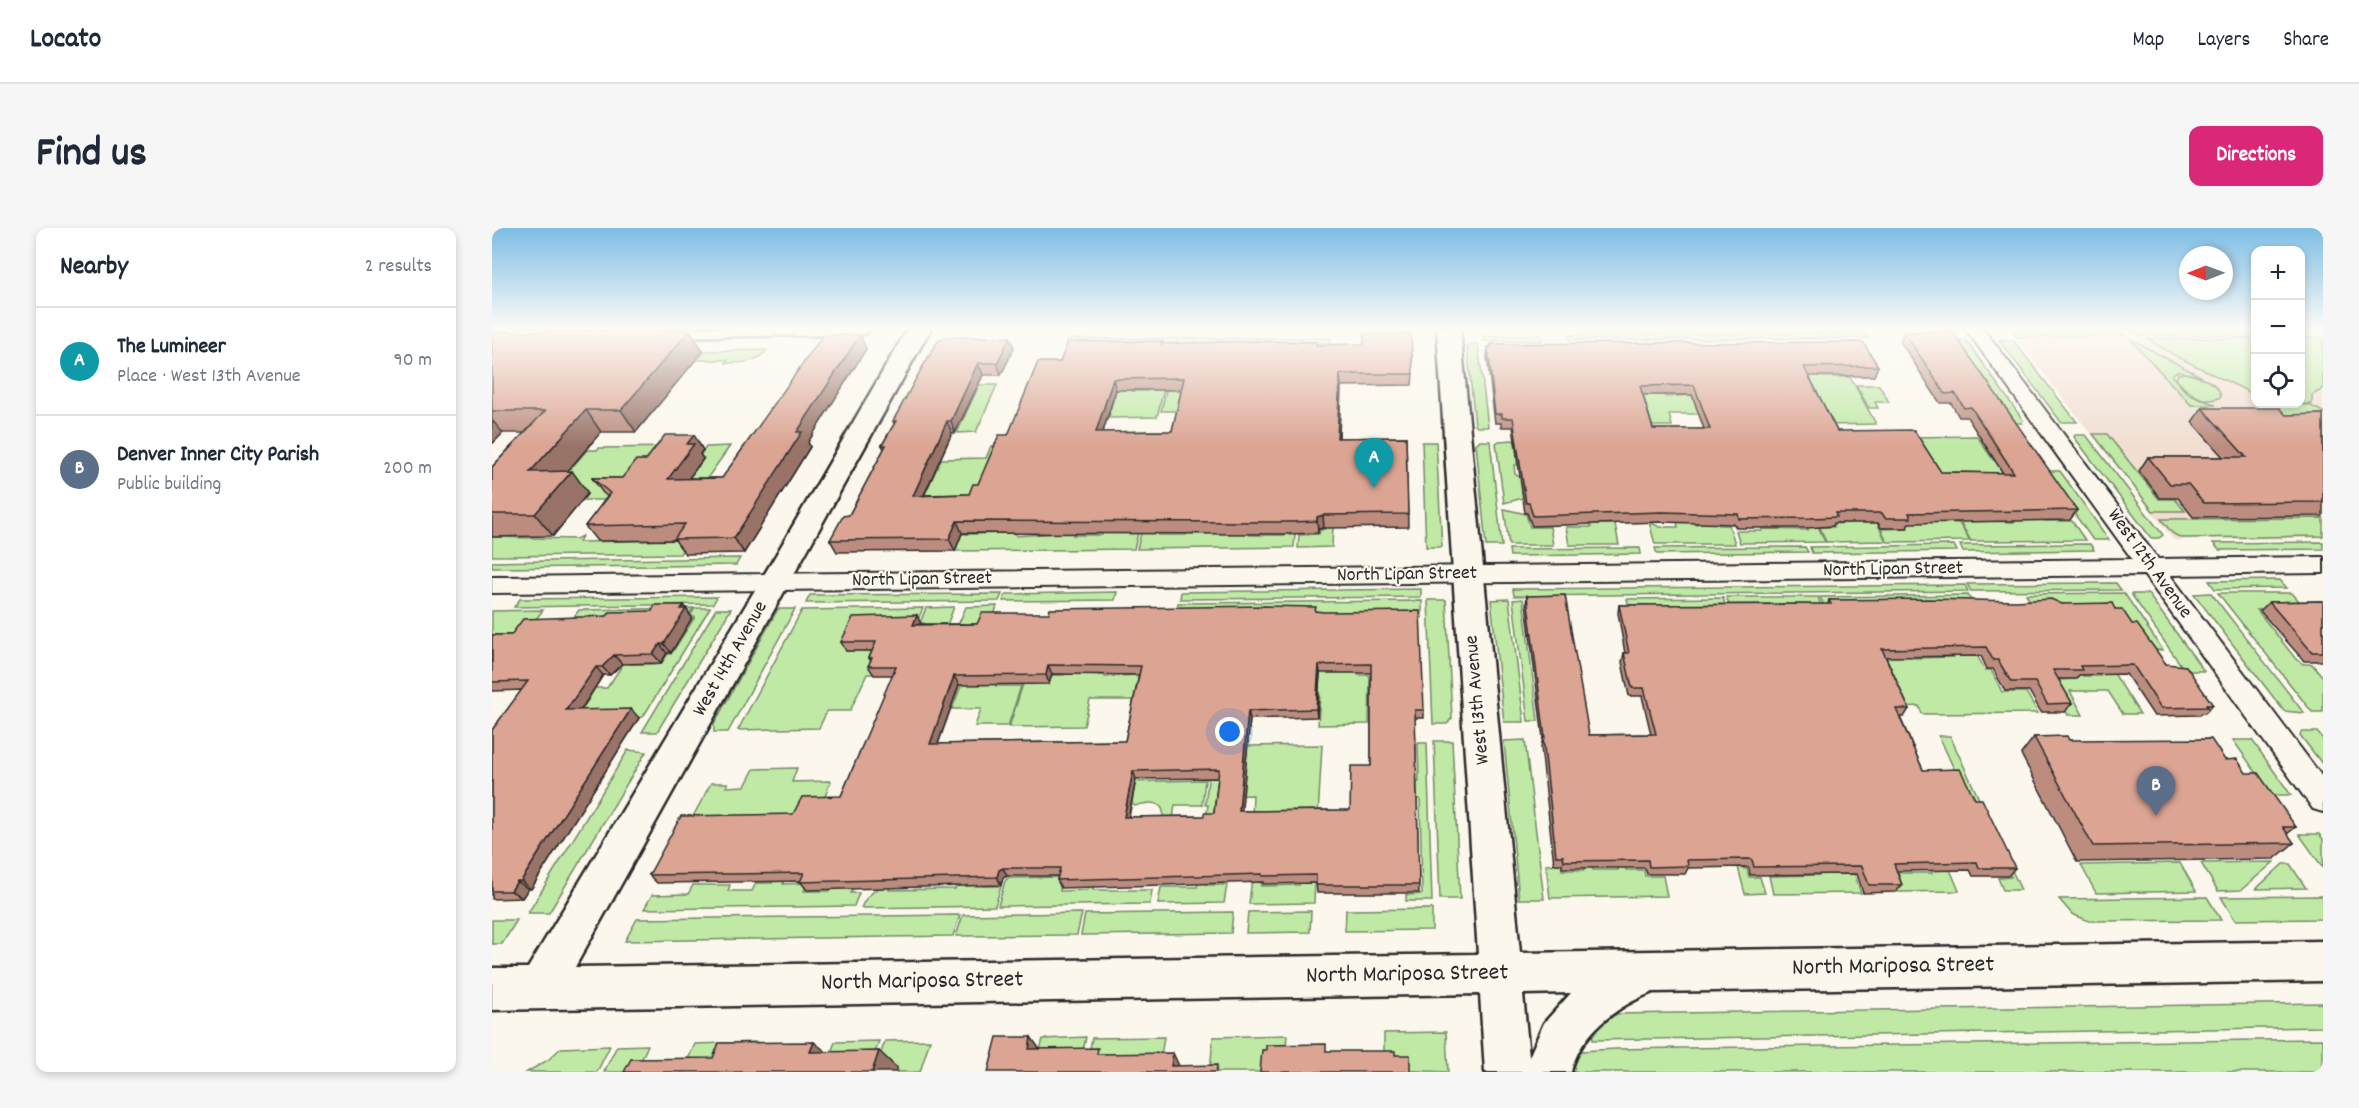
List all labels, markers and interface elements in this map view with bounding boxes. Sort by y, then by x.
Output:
text: Locato [30,21,101,61]
text: Map [2133,26,2164,56]
text: Layers [2197,26,2250,56]
text: Share [2283,26,2329,56]
text: Find us [36,126,147,186]
button: Directions [2189,126,2323,186]
north arrow [2179,246,2233,300]
map controls [2251,246,2305,408]
button: + [2251,246,2305,300]
text: Nearby [60,249,128,286]
text: 2 results [365,253,432,281]
button: − [2251,300,2305,354]
text: The Lumineer [117,332,226,363]
text: A [74,347,85,375]
text: 90 m [394,347,432,375]
button: locate [2251,354,2305,408]
text: Place · West 13th Avenue [117,363,301,391]
pin: A [1354,438,1394,488]
text: Denver Inner City Parish [117,440,319,471]
text: B [75,455,84,483]
text: 200 m [383,455,432,483]
text: Public building [117,471,221,499]
street label: West 12th Avenue [2100,503,2199,625]
street label: North Lipan Street [1823,555,1963,585]
street label: North Lipan Street [1337,560,1477,590]
street label: North Lipan Street [852,565,992,595]
street label: West 14th Avenue [687,596,776,722]
street label: West 13th Avenue [1458,634,1498,766]
your location [1215,717,1244,746]
pin: B [2136,766,2176,816]
street label: North Mariposa Street [1792,948,1995,986]
street label: North Mariposa Street [1306,956,1509,994]
street label: North Mariposa Street [821,963,1024,1001]

